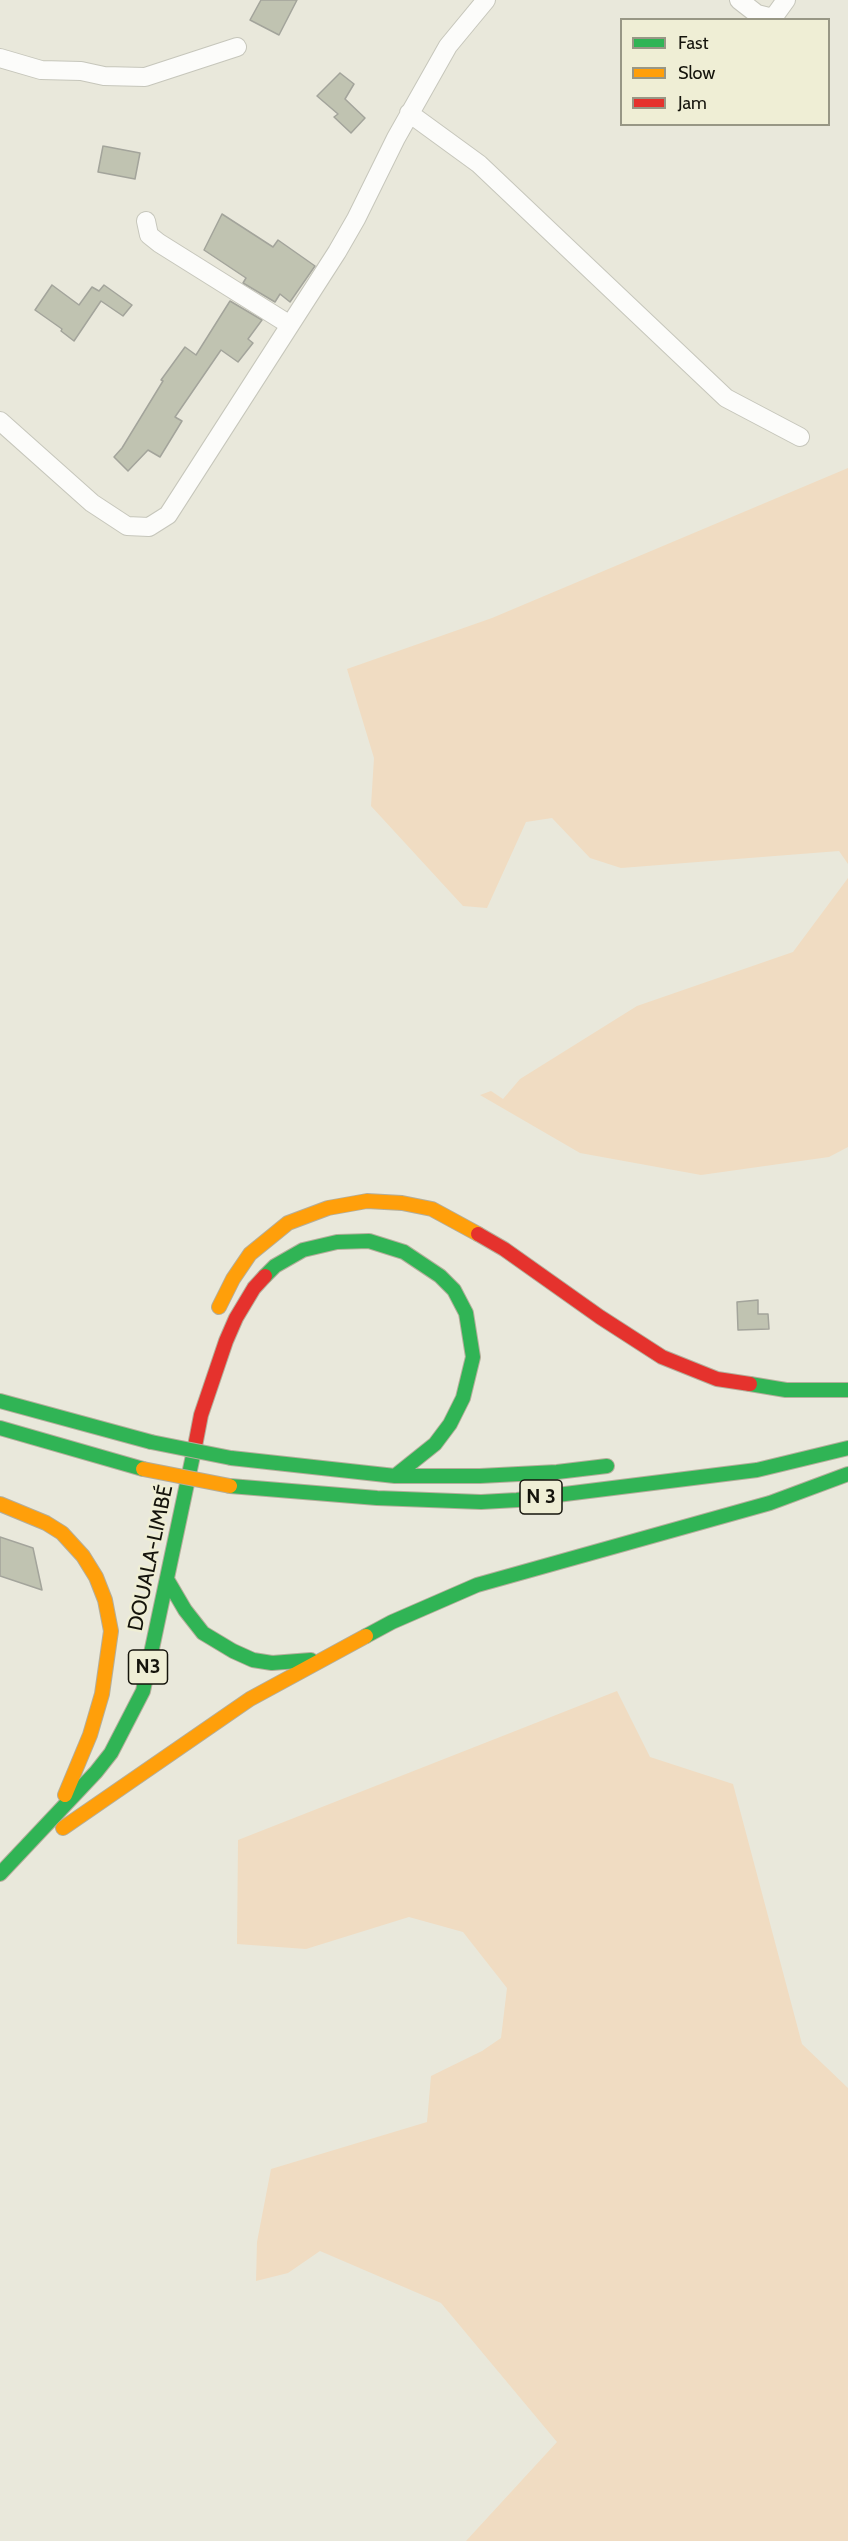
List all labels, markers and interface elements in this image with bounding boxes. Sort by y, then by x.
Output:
legend [620,18,830,126]
text: Fast [678,32,709,54]
text: Slow [678,62,715,84]
text: Jam [678,92,707,114]
road number: N 3 [520,1480,562,1514]
street label: DOUALA-LIMBÉ [123,1483,179,1633]
road number: N3 [128,1650,168,1684]

